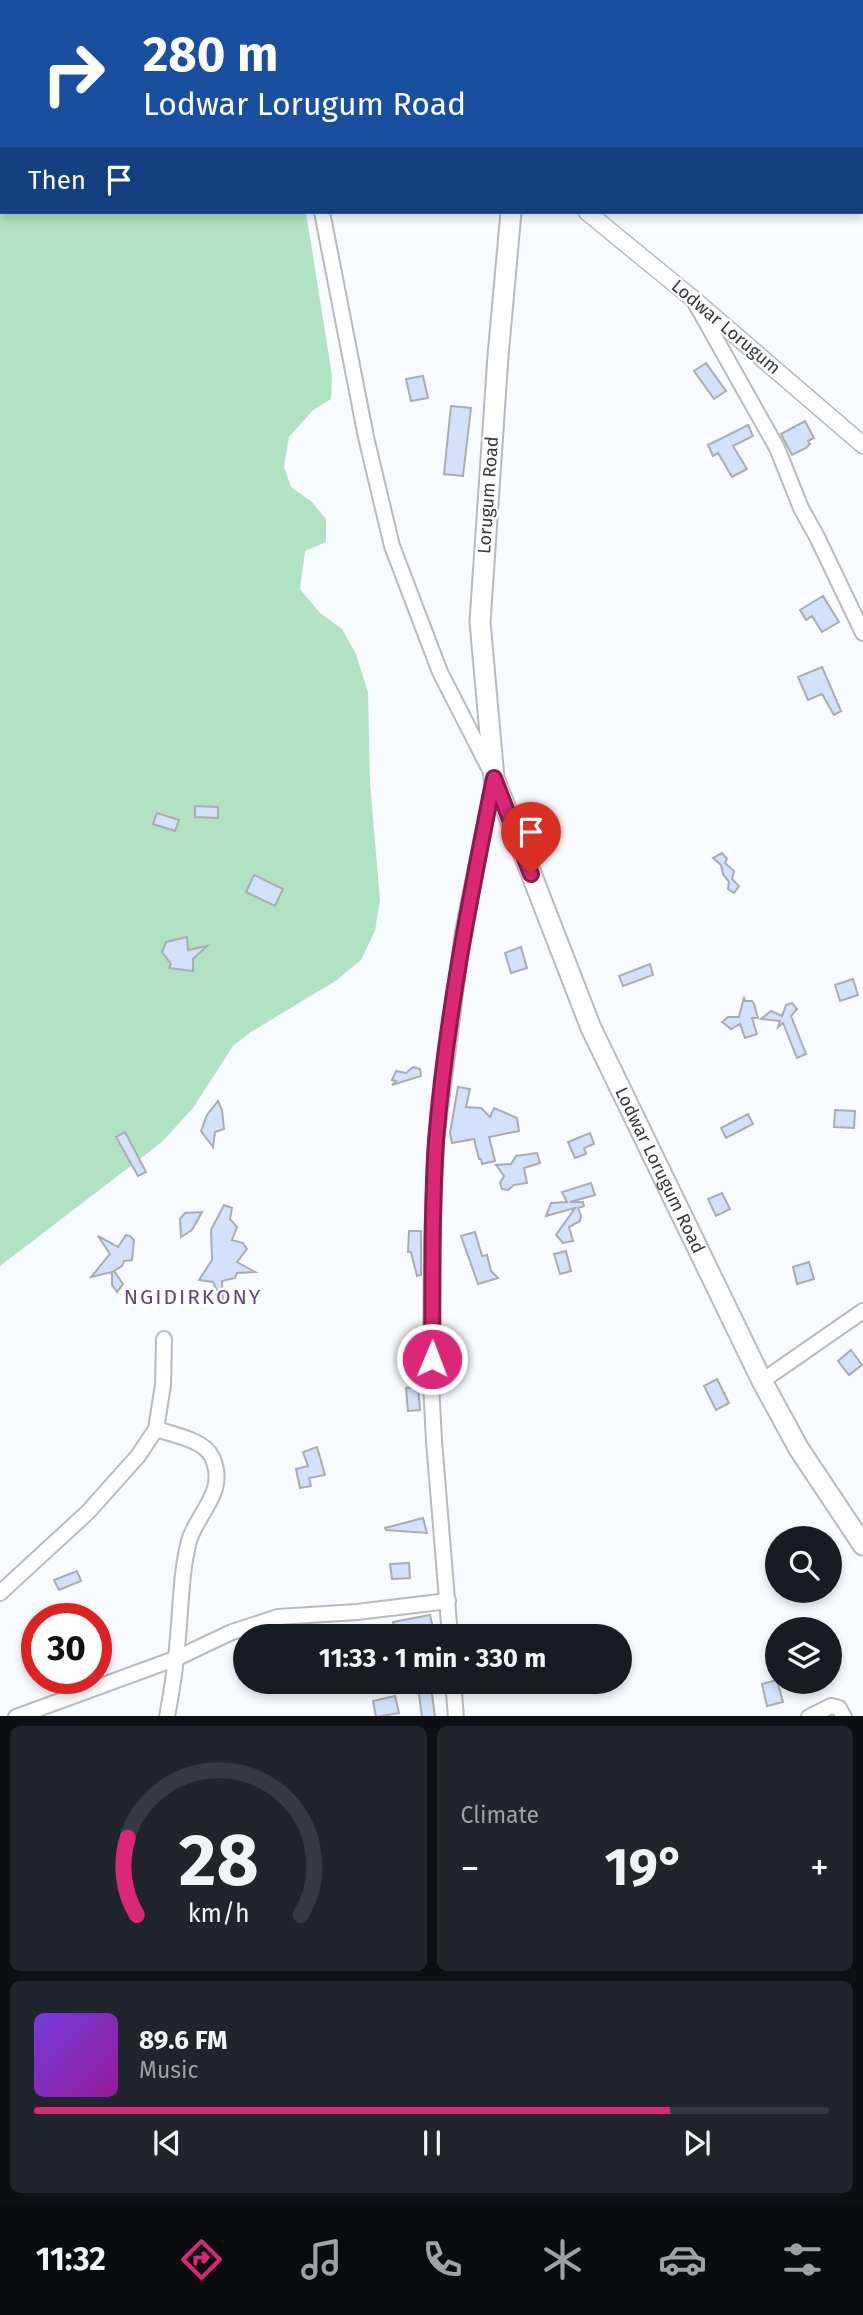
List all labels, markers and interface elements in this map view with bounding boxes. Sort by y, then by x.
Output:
text: 280 m [143,25,279,84]
icon: right [28,28,119,119]
text: Lodwar Lorugum Road [143,85,466,123]
icon: arrive [100,161,138,199]
text: Then [28,165,86,196]
street label: Lodwar Lorugum [667,275,785,379]
street label: Lorugum Road [473,435,503,555]
pin [501,802,561,874]
icon: arrive [512,813,550,851]
street label: Lodwar Lorugum Road [610,1084,709,1257]
district label: NGIDIRKONY [124,1284,262,1310]
position arrow [395,1322,469,1396]
map controls [765,1526,842,1694]
button: search [765,1526,842,1603]
speed limit sign: 30 [21,1603,112,1694]
button: layers [765,1617,842,1694]
text: 11:33 · 1 min · 330 m [319,1643,546,1674]
text: Climate [461,1801,539,1829]
text: 28 [178,1817,258,1904]
text: 19° [605,1836,685,1899]
text: − [461,1845,480,1891]
text: + [810,1845,829,1891]
text: km/h [187,1898,249,1928]
text: 89.6 FM [139,2025,227,2056]
text: Music [139,2056,199,2084]
icon: previous [148,2124,186,2162]
icon: pause [413,2124,451,2162]
icon: next [678,2124,716,2162]
icon: directions [177,2235,226,2284]
icon: music [297,2235,346,2284]
icon: phone [418,2235,467,2284]
icon: climate [538,2235,587,2284]
icon: car [658,2235,707,2284]
icon: filters [778,2235,827,2284]
text: 11:32 [36,2240,106,2278]

